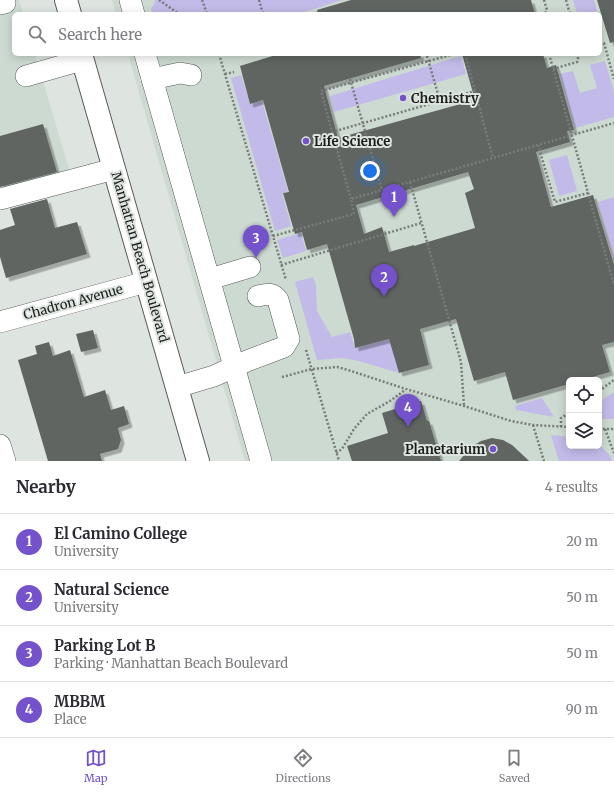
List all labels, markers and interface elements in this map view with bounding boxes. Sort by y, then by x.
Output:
search box [12,12,602,56]
icon: search [26,23,48,45]
text: Search here [58,25,142,44]
place label: Chemistry [411,90,479,107]
marker: Chemistry [398,93,408,103]
place label: Life Science [314,133,390,150]
marker: Life Science [301,136,311,146]
your location [360,161,380,181]
street label: Manhattan Beach Boulevard [107,170,173,345]
pin: 1 [381,184,407,217]
pin: 3 [243,225,269,258]
pin: 2 [371,264,397,297]
street label: Chadron Avenue [21,280,125,323]
map controls [566,377,602,449]
button: locate [566,377,602,413]
pin: 4 [395,394,421,427]
button: layers [566,413,602,449]
place label: Planetarium [405,441,485,458]
marker: Planetarium [488,444,498,454]
text: Nearby [16,476,76,498]
text: 4 results [545,479,598,496]
text: El Camino College [54,524,187,543]
text: 1 [26,533,32,550]
text: 20 m [566,533,598,550]
text: University [54,543,119,560]
text: Natural Science [54,580,169,599]
text: 2 [25,589,33,606]
text: 50 m [566,589,598,606]
text: University [54,599,119,616]
text: Parking Lot B [54,636,155,655]
text: 3 [25,645,33,662]
text: 50 m [566,645,598,662]
text: Parking · Manhattan Beach Boulevard [54,655,288,672]
text: MBBM [54,692,105,711]
text: 4 [25,701,33,718]
text: 90 m [566,701,598,718]
text: Place [54,711,87,728]
tab: Map [84,747,108,785]
tab: Directions [276,747,331,785]
tab: Saved [499,747,530,785]

